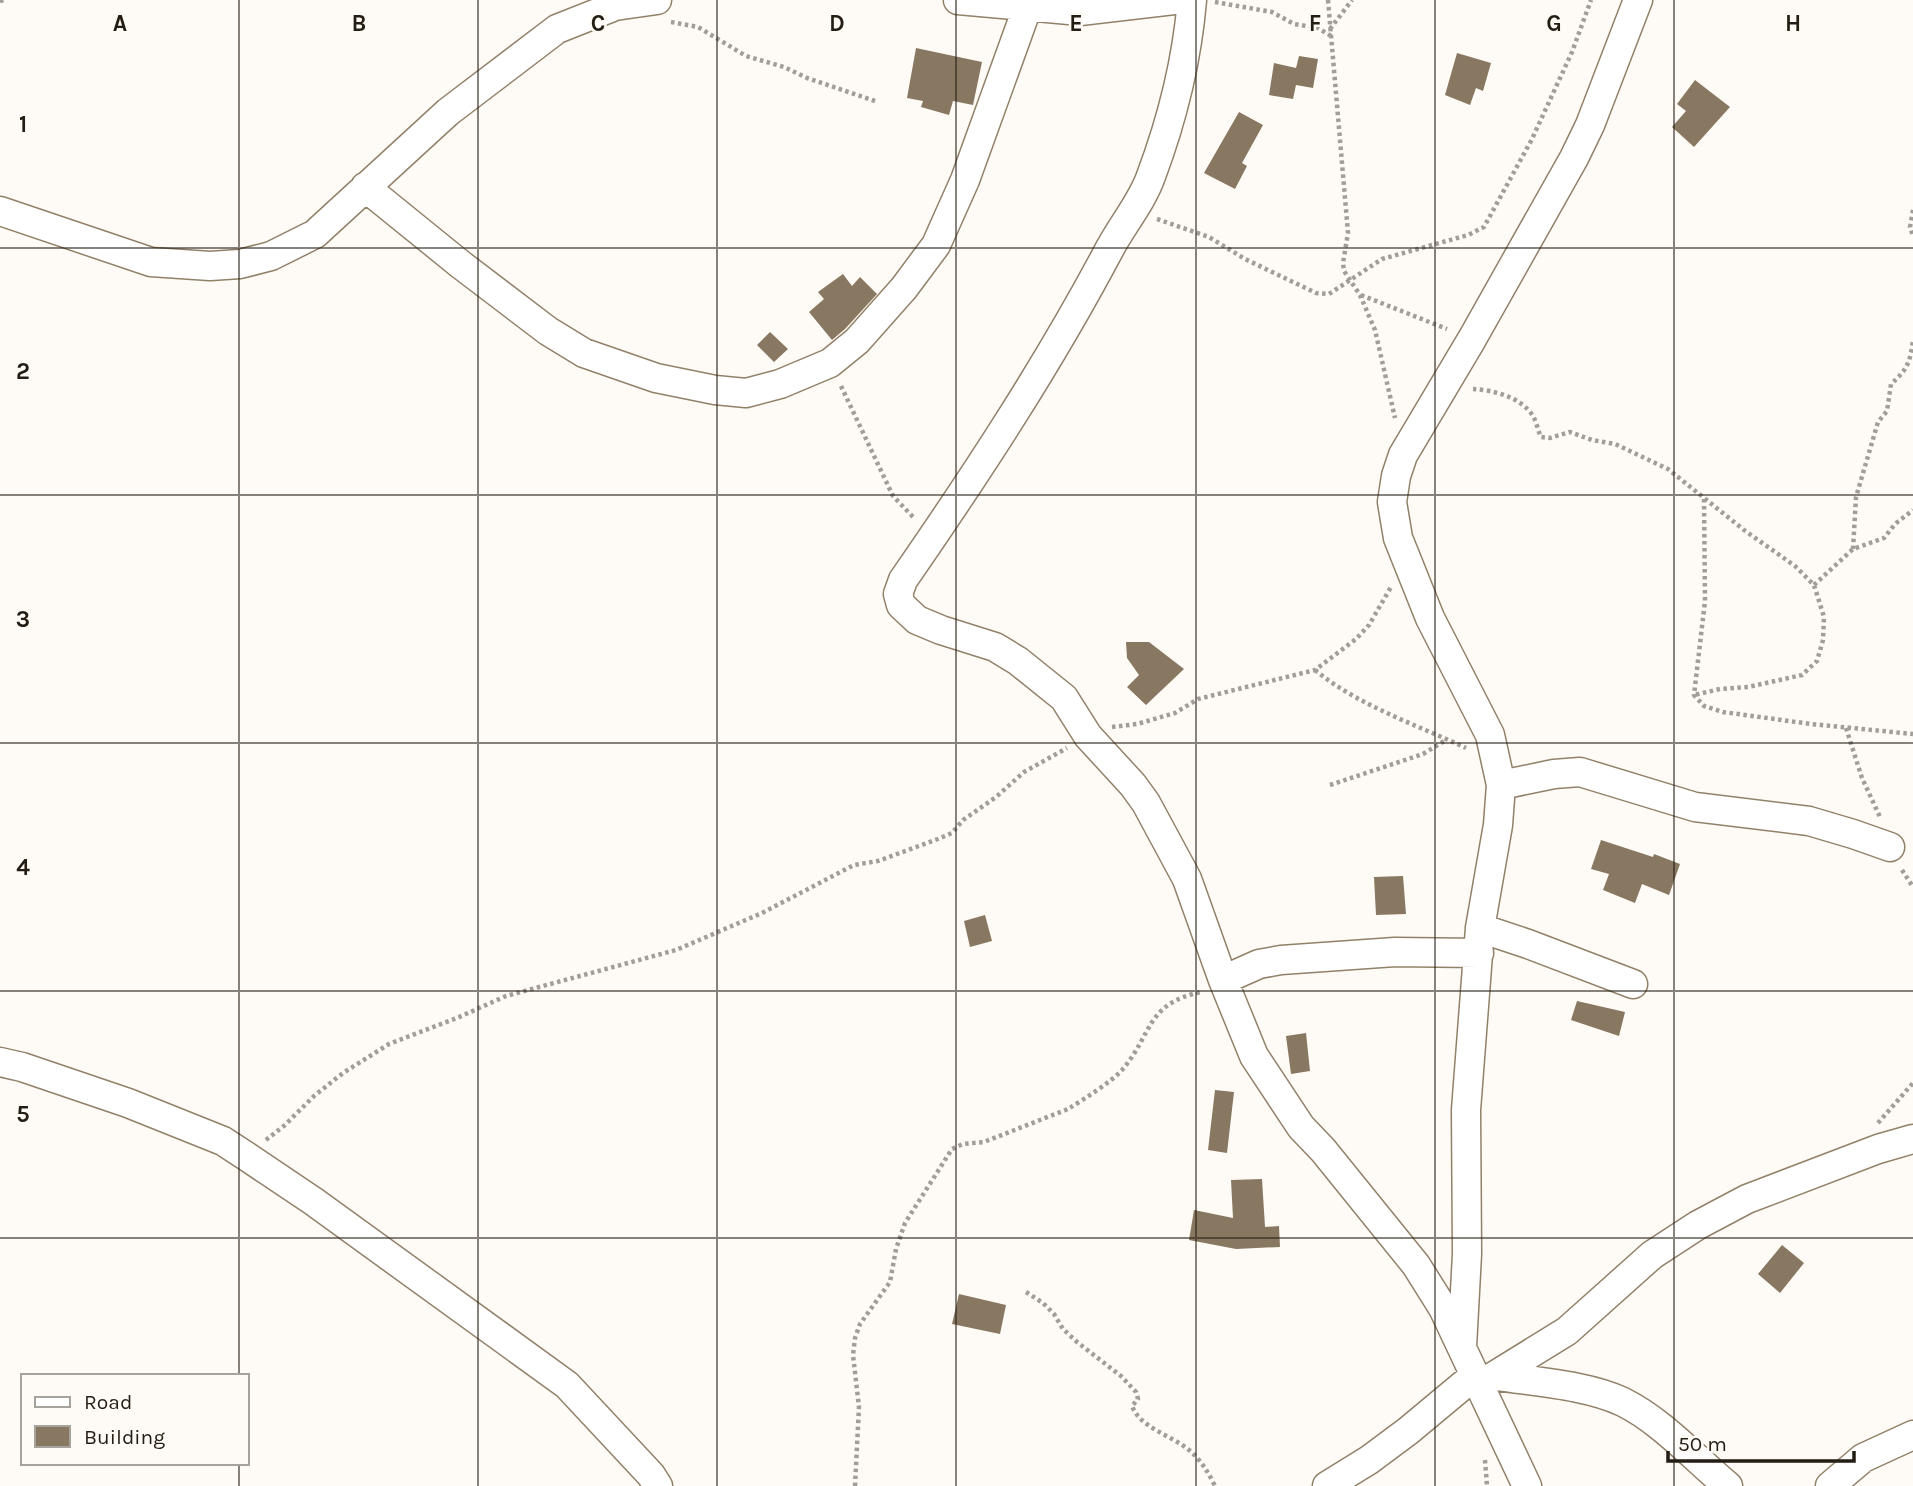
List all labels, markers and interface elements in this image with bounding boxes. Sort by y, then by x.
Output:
text: A [113,10,127,37]
text: B [352,10,366,37]
text: C [591,10,605,37]
text: D [829,10,845,37]
text: E [1069,10,1083,37]
text: F [1309,10,1321,37]
text: G [1546,10,1562,37]
text: H [1785,10,1801,37]
text: 1 [19,111,27,138]
text: 2 [16,358,30,385]
text: 3 [16,606,30,633]
text: 4 [16,854,30,881]
text: 5 [16,1101,30,1128]
legend [21,1374,248,1465]
text: Road [84,1390,132,1414]
scale bar [1668,1420,1854,1464]
text: Building [84,1425,165,1449]
text: 50 m [1678,1432,1727,1456]

